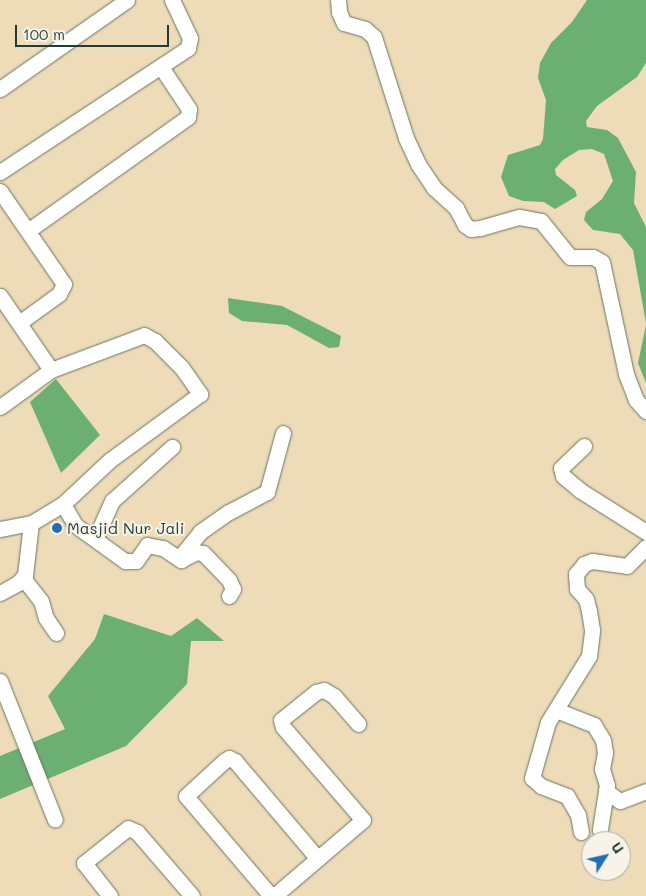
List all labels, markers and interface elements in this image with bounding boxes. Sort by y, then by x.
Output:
scale bar [18,15,171,47]
text: 100 m [23,24,65,44]
place label: Masjid Nur Jali [67,518,184,538]
marker: Masjid Nur Jali [51,522,63,534]
north arrow [581,831,631,881]
text: U [607,838,628,857]

